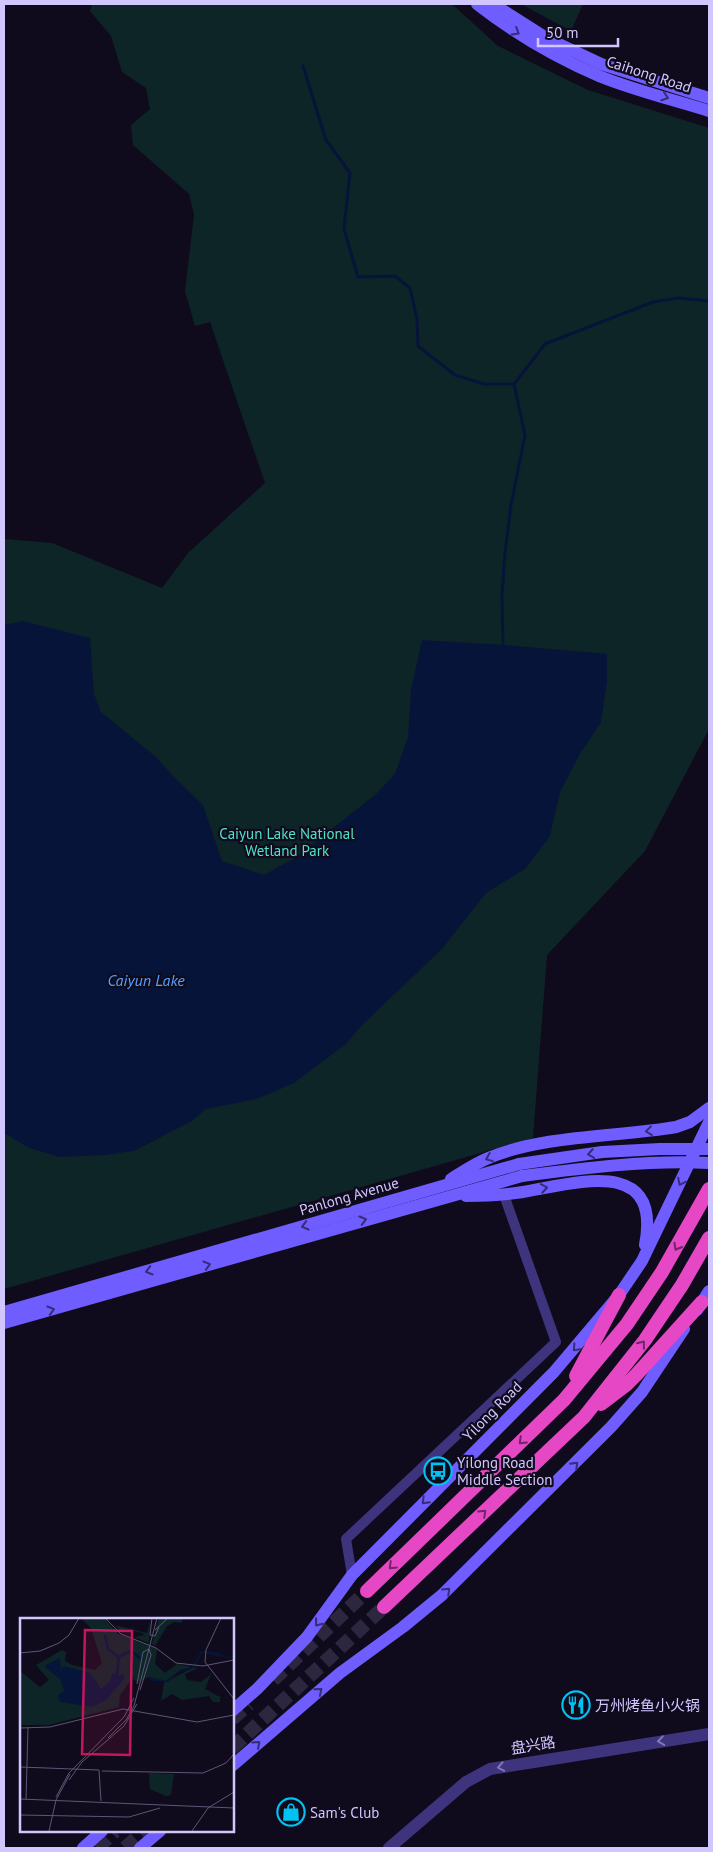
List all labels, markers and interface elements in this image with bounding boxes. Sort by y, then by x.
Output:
scale bar [538,15,618,47]
text: 50 m [546,23,579,42]
one-way arrow [511,26,520,36]
street label: Caihong Road [604,51,694,97]
one-way arrow [660,91,668,101]
park label: Caiyun Lake National Wetland Park [219,824,355,860]
water label: Caiyun Lake [107,970,185,990]
one-way arrow [645,1125,653,1136]
one-way arrow [586,1148,595,1158]
one-way arrow [485,1152,494,1162]
street label: Panlong Avenue [297,1173,401,1219]
one-way arrow [677,1177,687,1186]
one-way arrow [540,1184,549,1194]
one-way arrow [358,1216,367,1226]
one-way arrow [301,1220,310,1230]
one-way arrow [674,1241,684,1250]
one-way arrow [202,1261,210,1271]
one-way arrow [145,1265,153,1275]
one-way arrow [46,1305,55,1316]
one-way arrow [636,1341,644,1350]
one-way arrow [572,1342,581,1351]
street label: Yilong Road [458,1377,526,1445]
one-way arrow [518,1435,527,1444]
place label: Yilong Road Middle Section [457,1453,553,1489]
bus stop icon: Yilong Road Middle Section [423,1456,453,1486]
one-way arrow [569,1462,578,1471]
one-way arrow [422,1496,431,1505]
one-way arrow [477,1510,486,1519]
one-way arrow [389,1560,398,1569]
one-way arrow [441,1588,450,1597]
one-way arrow [316,1617,324,1626]
inset map [20,1618,234,1832]
one-way arrow [313,1687,322,1696]
restaurant icon: 万州烤鱼小火锅 [561,1690,591,1720]
place label: 万州烤鱼小火锅 [595,1696,700,1715]
street label: 盘兴路 [509,1732,557,1758]
one-way arrow [657,1736,665,1746]
one-way arrow [251,1741,260,1750]
one-way arrow [496,1761,505,1772]
shop icon: Sam's Club [276,1797,306,1827]
place label: Sam's Club [310,1803,379,1822]

